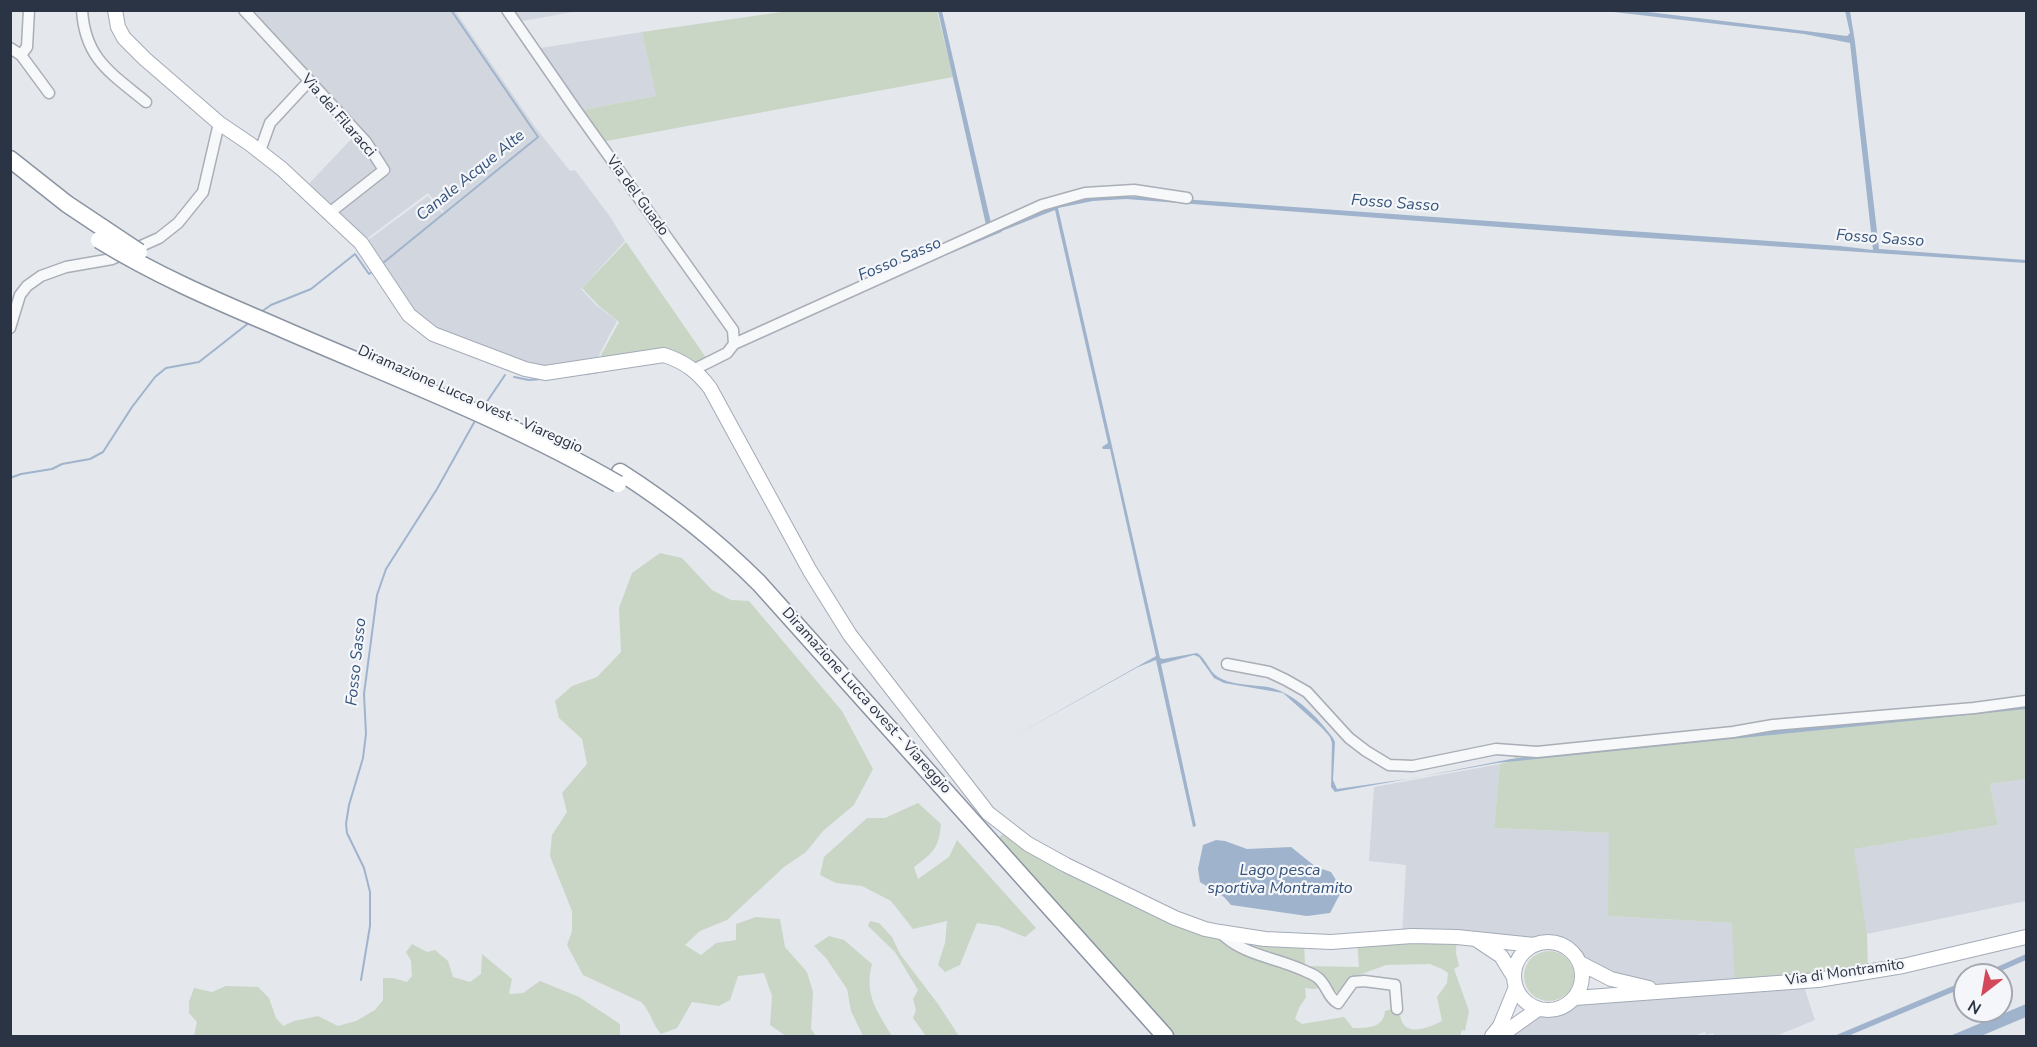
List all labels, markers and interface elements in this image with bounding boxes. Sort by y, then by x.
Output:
street label: Via dei Filaracci [297,71,379,161]
water label: Canale Acque Alte [413,126,529,226]
street label: Via del Guado [602,152,672,240]
water label: Fosso Sasso [1350,191,1440,217]
water label: Fosso Sasso [1835,226,1925,252]
water label: Fosso Sasso [856,234,944,286]
street label: Diramazione Lucca ovest - Viareggio [355,342,585,458]
street label: Diramazione Lucca ovest - Viareggio [778,604,954,798]
water label: Fosso Sasso [343,617,371,707]
water label: Lago pesca sportiva Montramito [1207,861,1353,899]
street label: Via di Montramito [1784,956,1906,990]
north arrow [1953,963,2013,1023]
text: N [1964,994,1986,1019]

